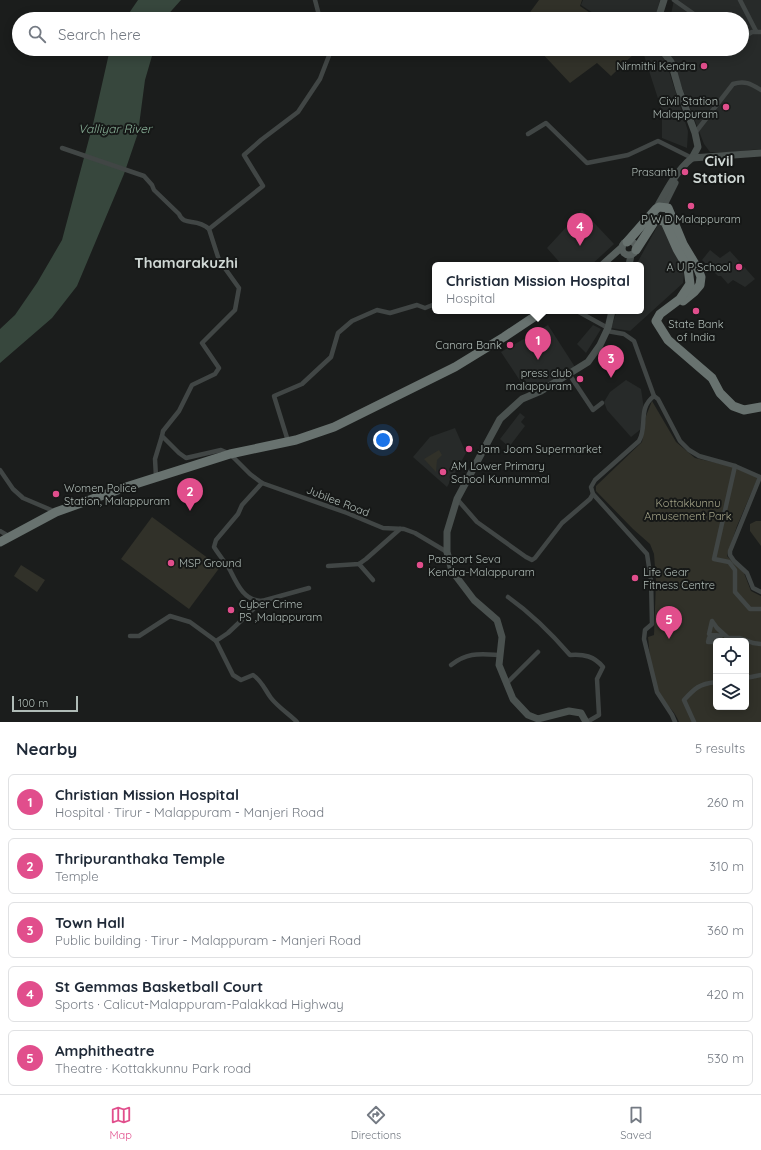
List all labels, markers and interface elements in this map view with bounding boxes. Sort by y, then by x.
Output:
search box [12,12,749,56]
icon: search [26,23,48,45]
text: Search here [58,25,141,44]
place label: Nirmithi Kendra [616,59,696,73]
marker: Nirmithi Kendra [699,61,709,71]
place label: Civil Station Malappuram [653,94,718,121]
marker: Civil Station Malappuram [721,102,731,112]
water label: Valliyar River [78,121,153,136]
district label: Civil Station [693,151,745,187]
place label: Prasanth [631,165,677,179]
marker: Prasanth [680,167,690,177]
marker: P W D Malappuram [686,201,696,211]
place label: P W D Malappuram [641,212,741,226]
pin: 4 [567,213,593,246]
district label: Thamarakuzhi [134,253,238,272]
place label: A U P School [667,260,731,274]
popup [432,262,644,314]
marker: A U P School [734,262,744,272]
text: Christian Mission Hospital [446,271,630,290]
text: Hospital [446,290,495,306]
marker: State Bank of India [691,306,701,316]
place label: State Bank of India [668,317,724,344]
pin: 1 [525,327,551,360]
place label: Canara Bank [435,338,502,352]
marker: Canara Bank [505,340,515,350]
pin: 3 [598,345,624,378]
place label: press club malappuram [506,366,572,393]
marker: press club malappuram [575,374,585,384]
your location [373,430,393,450]
place label: Jam Joom Supermarket [477,442,602,456]
marker: Jam Joom Supermarket [464,444,474,454]
place label: AM Lower Primary School Kunnummal [451,459,550,486]
marker: AM Lower Primary School Kunnummal [438,467,448,477]
pin: 2 [177,478,203,511]
place label: Women Police Station, Malappuram [64,481,170,508]
street label: Jubilee Road [304,483,372,519]
marker: Women Police Station, Malappuram [51,489,61,499]
park label: Kottakkunnu Amusement Park [644,496,732,523]
place label: Passport Seva Kendra-Malappuram [428,552,535,579]
place label: MSP Ground [179,556,241,570]
marker: MSP Ground [166,558,176,568]
marker: Passport Seva Kendra-Malappuram [415,560,425,570]
place label: Life Gear Fitness Centre [643,565,715,592]
marker: Life Gear Fitness Centre [630,573,640,583]
place label: Cyber Crime PS ,Malappuram [239,597,322,624]
marker: Cyber Crime PS ,Malappuram [226,605,236,615]
pin: 5 [656,606,682,639]
map controls [713,638,749,710]
button: locate [713,638,749,674]
button: layers [713,674,749,710]
scale bar [12,694,78,713]
text: 100 m [18,696,48,710]
text: Nearby [16,738,77,759]
text: 5 results [695,740,745,756]
text: Christian Mission Hospital [55,785,239,804]
text: 1 [27,794,33,810]
text: 260 m [707,794,744,810]
text: Hospital · Tirur - Malappuram - Manjeri Road [55,804,324,820]
text: Thripuranthaka Temple [55,849,225,868]
text: 2 [26,858,34,874]
text: 310 m [709,858,744,874]
text: Temple [55,868,99,884]
text: Town Hall [55,913,125,932]
text: 3 [27,922,33,938]
text: 360 m [707,922,744,938]
text: Public building · Tirur - Malappuram - Manjeri Road [55,932,361,948]
text: St Gemmas Basketball Court [55,977,263,996]
text: 4 [26,986,34,1002]
text: 420 m [707,986,744,1002]
text: Sports · Calicut-Malappuram-Palakkad Highway [55,996,344,1012]
text: Amphitheatre [55,1041,155,1060]
text: 5 [26,1050,34,1066]
text: 530 m [707,1050,744,1066]
text: Theatre · Kottakkunnu Park road [55,1060,251,1076]
tab: Map [109,1104,132,1142]
tab: Directions [351,1104,401,1142]
tab: Saved [620,1104,652,1142]

